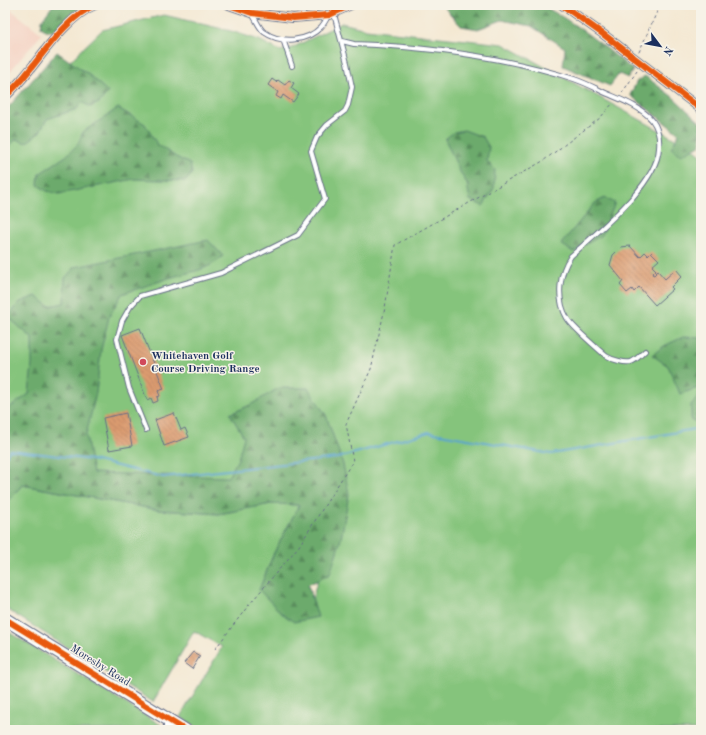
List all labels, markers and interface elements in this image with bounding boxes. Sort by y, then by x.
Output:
north arrow [640,26,680,66]
text: N [660,44,674,57]
place label: Whitehaven Golf Course Driving Range [151,351,260,375]
marker: Whitehaven Golf Course Driving Range [138,357,148,367]
street label: Moresby Road [68,643,132,689]

